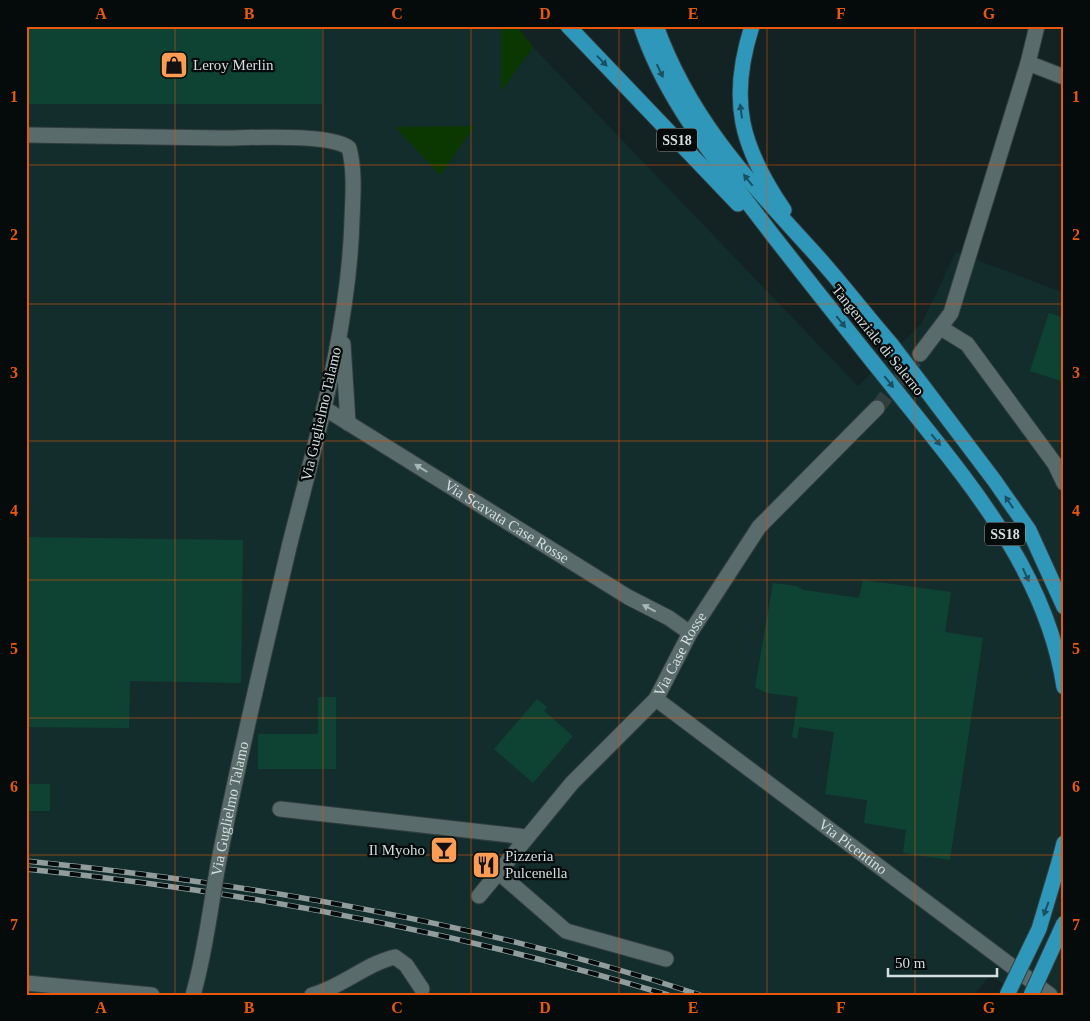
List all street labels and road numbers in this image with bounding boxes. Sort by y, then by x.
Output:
road number: SS18 [657,128,697,152]
street label: Tangenziale di Salerno [829,282,927,398]
street label: Via Guglielmo Talamo [298,345,344,483]
street label: Via Scavata Case Rosse [441,477,572,566]
road number: SS18 [985,522,1025,546]
street label: Via Case Rosse [651,609,710,699]
street label: Via Guglielmo Talamo [208,740,252,877]
street label: Via Picentino [815,816,890,878]

